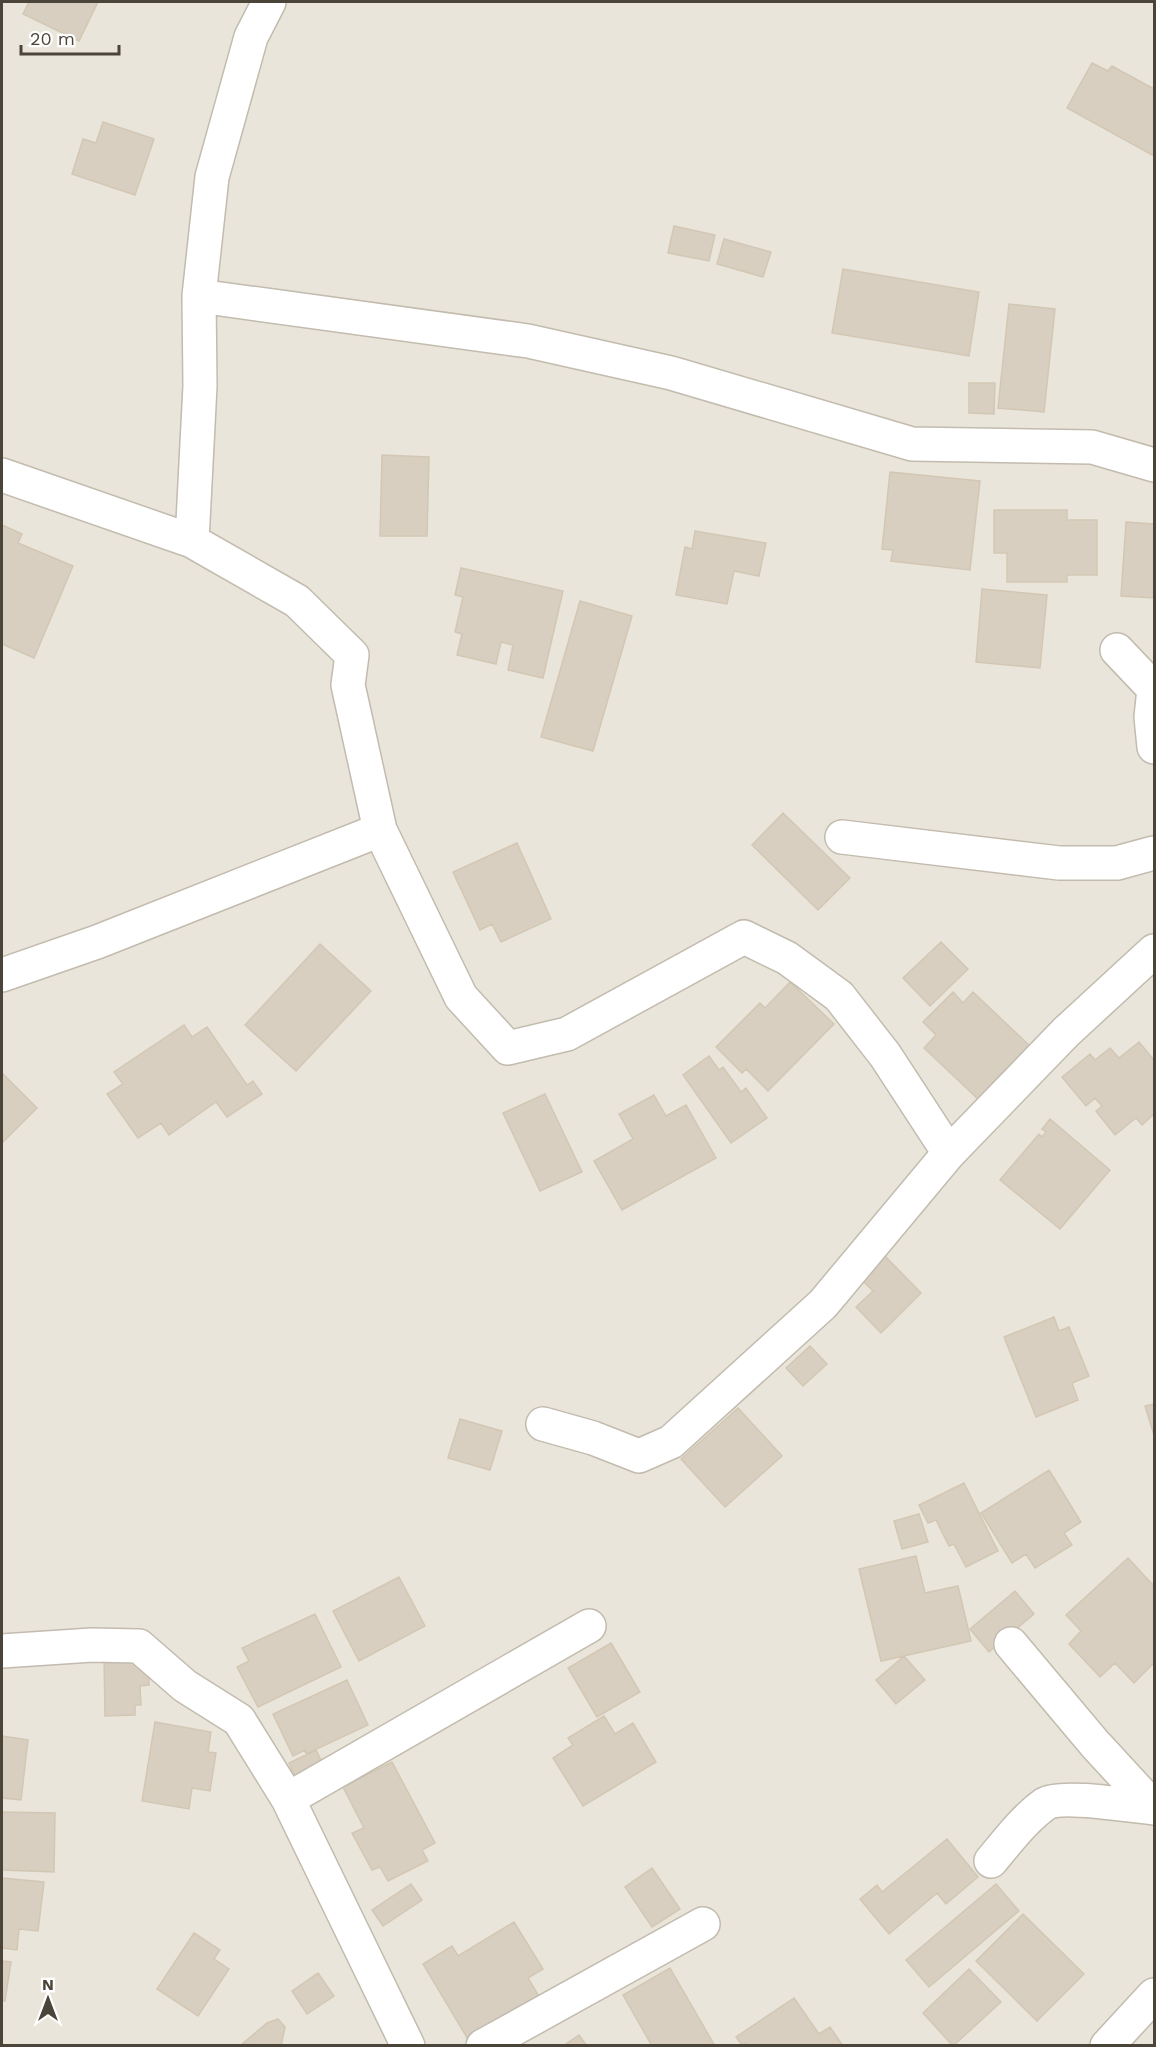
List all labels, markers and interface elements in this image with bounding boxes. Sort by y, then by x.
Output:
scale bar [21,18,118,56]
text: 20 m [30,28,75,49]
north arrow [18,1969,78,2029]
text: N [42,1975,54,1994]

